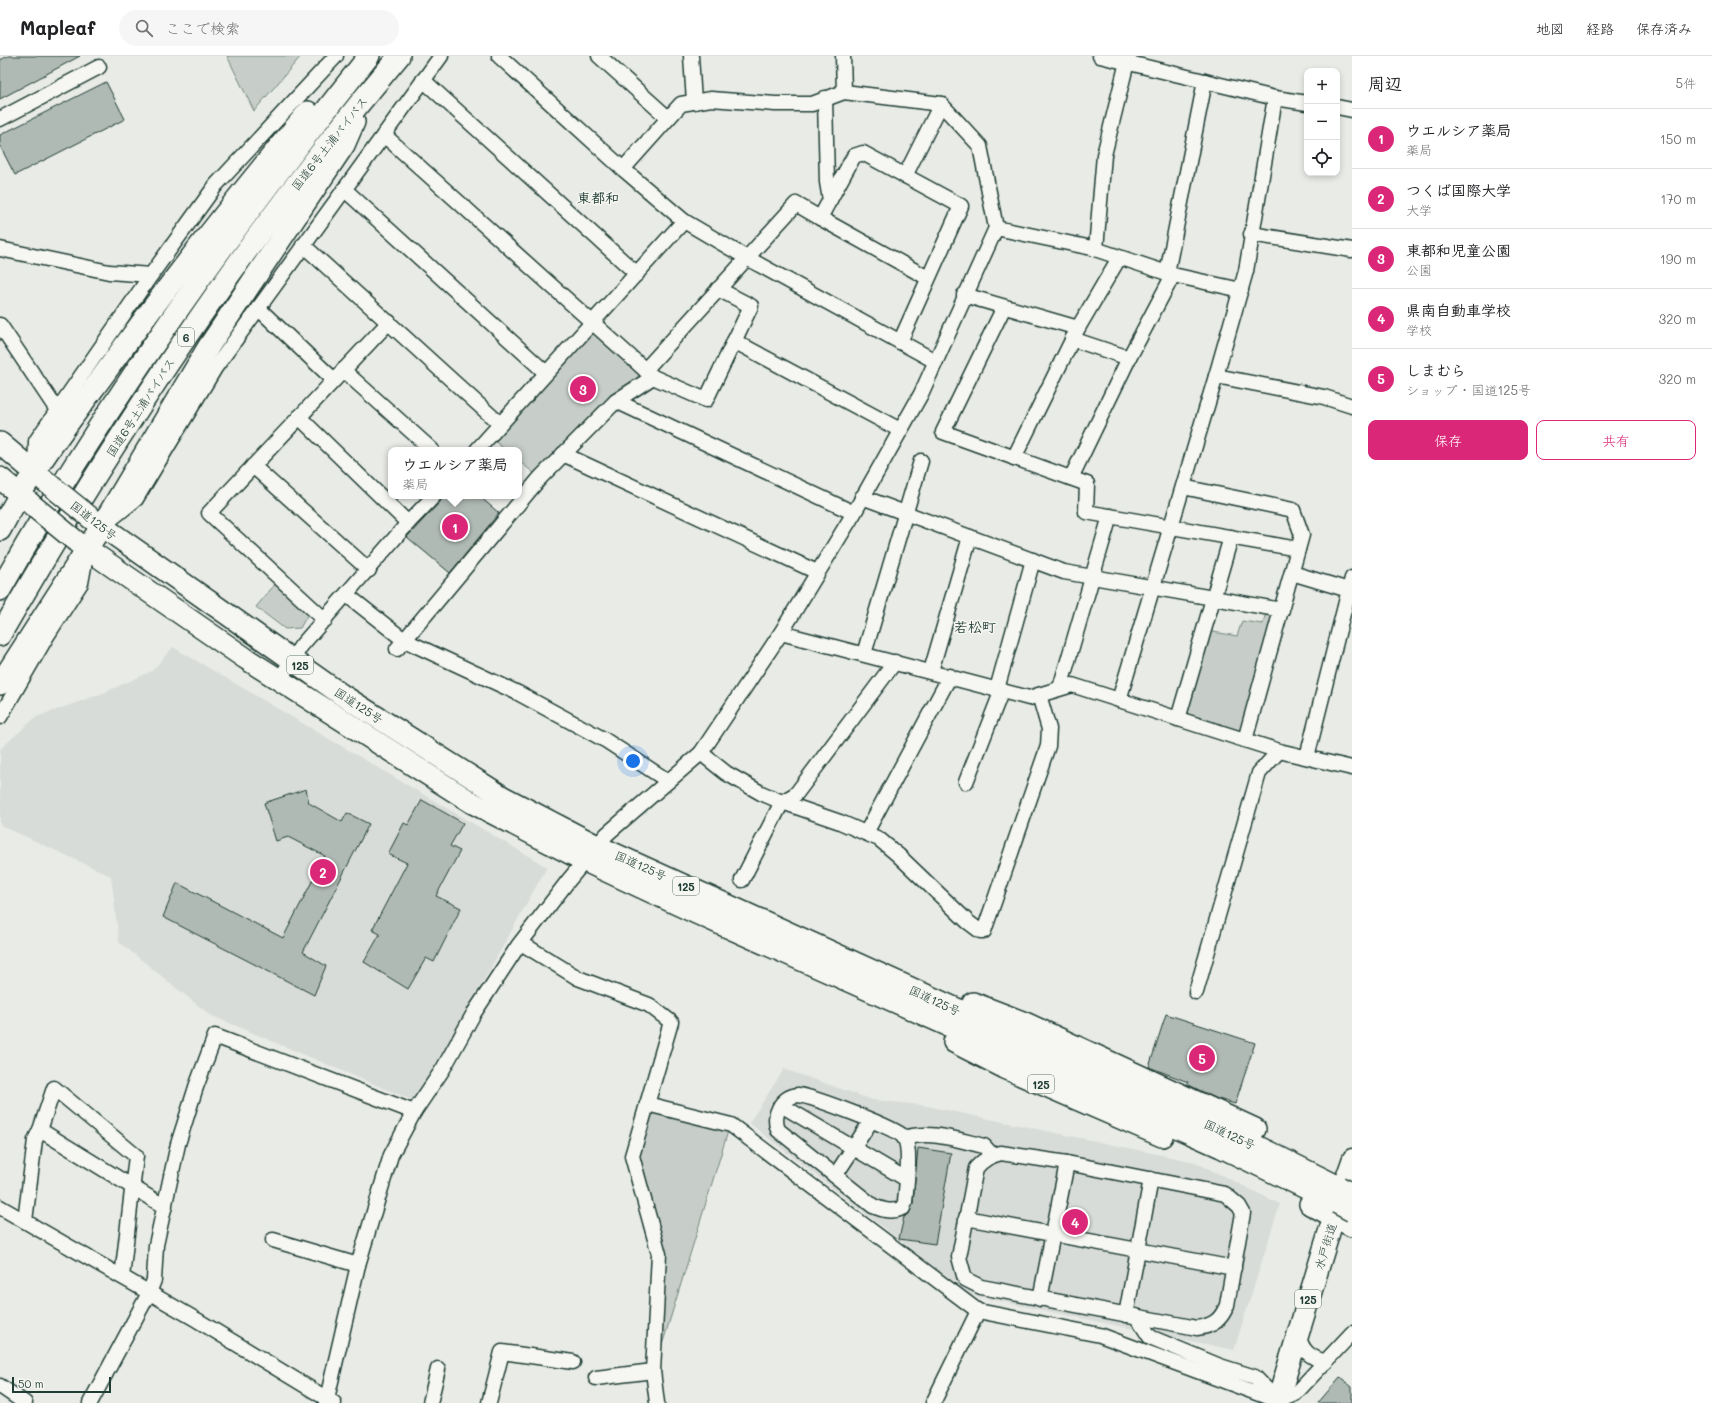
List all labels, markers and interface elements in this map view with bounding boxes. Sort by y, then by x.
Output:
search box [119,10,399,46]
text: Mapleaf [20,15,95,40]
icon: search [133,17,155,39]
text: ここで検索 [165,18,240,38]
text: 地図 [1536,19,1564,38]
text: 経路 [1586,19,1614,38]
text: 保存済み [1636,19,1692,38]
map controls [1304,68,1340,176]
button: + [1304,68,1340,104]
text: 周辺 [1368,72,1402,94]
text: 5件 [1675,74,1696,91]
street label: 国道6号土浦バイパス [287,93,371,193]
button: − [1304,104,1340,140]
text: ウエルシア薬局 [1406,120,1511,140]
text: 1 [1378,130,1384,147]
text: 150 m [1660,130,1696,147]
button: locate [1304,140,1340,176]
text: 薬局 [1406,141,1432,158]
text: つくば国際大学 [1406,180,1511,200]
district label: 東都和 [577,188,619,207]
text: 2 [1377,190,1385,207]
text: 170 m [1660,190,1696,207]
text: 大学 [1406,201,1432,218]
text: 東都和児童公園 [1406,240,1511,260]
text: 3 [1377,250,1385,267]
text: 190 m [1660,250,1696,267]
text: 公園 [1406,261,1432,278]
text: 県南自動車学校 [1406,300,1511,320]
text: 4 [1377,310,1385,327]
text: 320 m [1659,310,1696,327]
text: 学校 [1406,321,1432,338]
road number: 6 [178,328,194,346]
street label: 国道6号土浦バイパス [102,354,178,460]
text: しまむら [1406,360,1466,380]
text: 5 [1377,370,1385,387]
text: 320 m [1659,370,1696,387]
pin: 3 [570,374,596,404]
text: ショップ · 国道125号 [1406,381,1531,398]
button: 保存 [1368,420,1528,460]
button: 共有 [1536,420,1696,460]
popup [388,447,522,499]
text: ウエルシア薬局 [402,454,508,474]
text: 薬局 [402,475,428,492]
street label: 国道125号 [67,497,121,543]
pin: 1 [442,512,468,542]
district label: 若松町 [954,617,996,636]
road number: 125 [287,656,313,674]
street label: 国道125号 [332,683,386,727]
your location [623,751,643,771]
street label: 国道125号 [613,846,669,884]
pin: 2 [310,857,336,887]
road number: 125 [673,877,699,895]
street label: 国道125号 [907,981,963,1019]
pin: 5 [1189,1043,1215,1073]
road number: 125 [1028,1075,1054,1093]
street label: 国道125号 [1202,1115,1258,1153]
pin: 4 [1062,1207,1088,1237]
street label: 水戸街道 [1310,1221,1340,1271]
road number: 125 [1295,1290,1321,1308]
scale bar [12,1375,111,1394]
text: 50 m [18,1376,44,1391]

